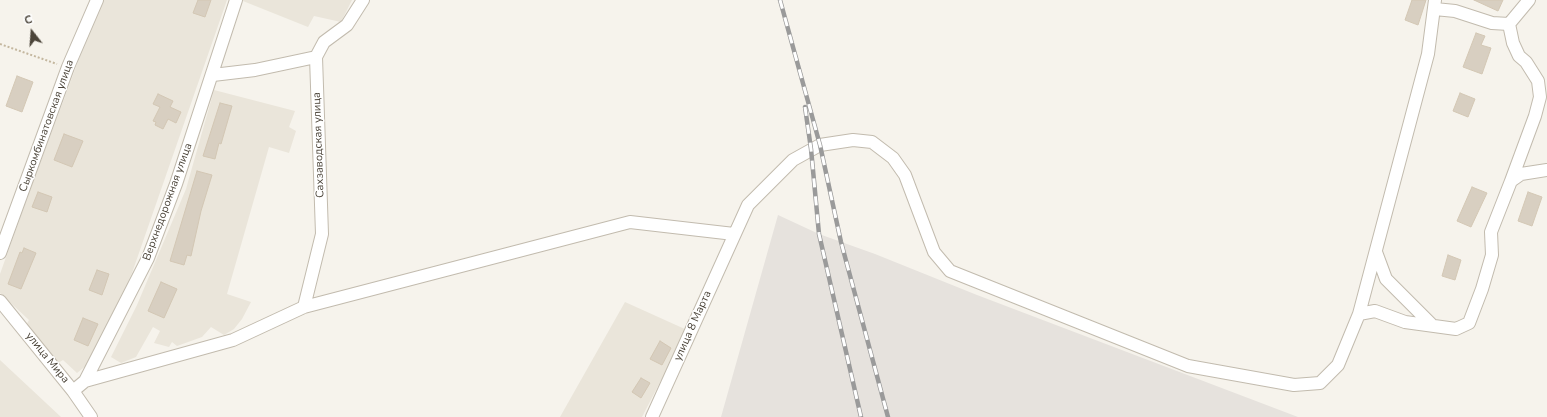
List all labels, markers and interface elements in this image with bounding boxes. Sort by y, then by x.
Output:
north arrow [12,12,52,52]
text: С [23,12,34,28]
street label: Сыркомбинатовская улица [17,58,77,194]
street label: Сахзаводская улица [311,92,327,198]
street label: Верхнедорожная улица [141,141,195,263]
street label: улица 8 Марта [672,289,714,363]
street label: улица Мира [22,330,72,386]

